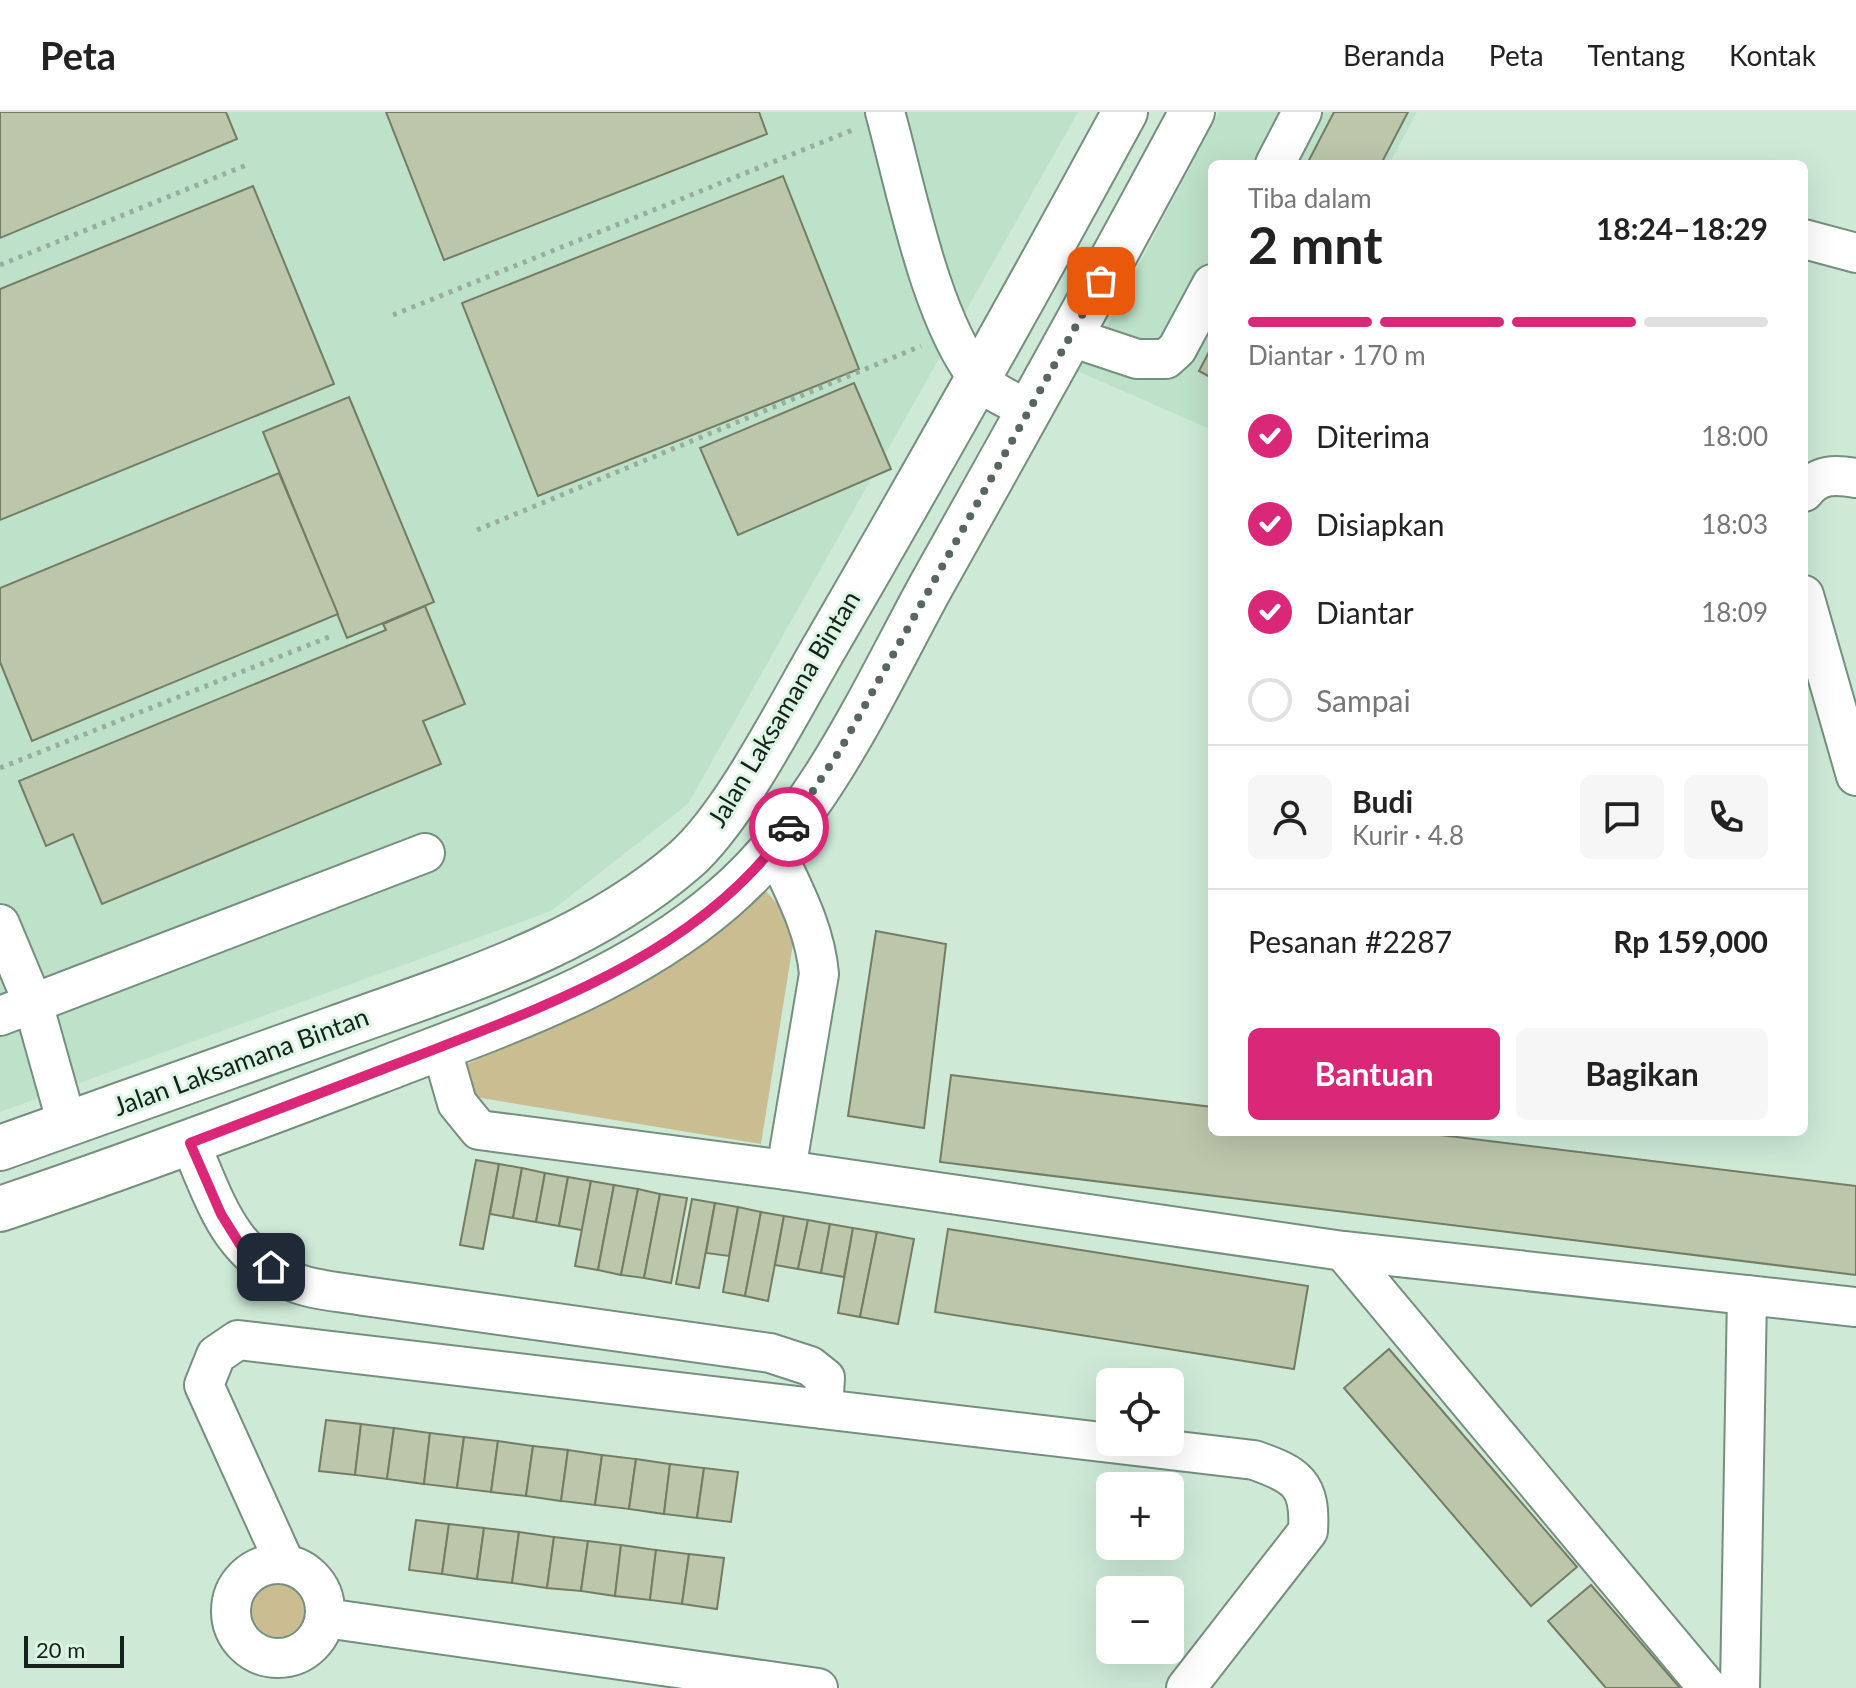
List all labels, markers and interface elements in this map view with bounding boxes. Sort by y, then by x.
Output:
text: Peta [40,32,116,78]
text: Beranda [1343,38,1445,72]
text: Peta [1489,38,1544,72]
text: Tentang [1588,38,1685,72]
text: Kontak [1729,38,1816,72]
text: Tiba dalam [1248,182,1372,214]
text: 18:24–18:29 [1596,210,1768,246]
text: 2 mnt [1248,213,1383,275]
pin [1067,247,1135,315]
icon: bag [1079,259,1123,303]
text: Diantar · 170 m [1248,339,1426,371]
icon: check [1248,414,1292,458]
text: Diterima [1316,418,1430,454]
text: 18:00 [1701,420,1768,452]
icon: check [1248,502,1292,546]
text: Disiapkan [1316,506,1445,542]
text: 18:03 [1701,508,1768,540]
street label: Jalan Laksamana Bintan [700,585,866,832]
icon: check [1248,590,1292,634]
text: Diantar [1316,594,1414,630]
text: 18:09 [1701,596,1768,628]
text: Sampai [1316,682,1411,718]
button: person [1248,775,1332,859]
button: chat [1580,775,1664,859]
button: phone [1684,775,1768,859]
text: Budi [1352,783,1413,819]
courier [749,787,829,867]
icon: car [767,805,811,849]
text: Kurir · 4.8 [1352,819,1464,851]
text: Pesanan #2287 [1248,923,1452,959]
text: Rp 159,000 [1613,923,1768,959]
street label: Jalan Laksamana Bintan [109,1000,373,1122]
button: Bantuan [1248,1028,1500,1120]
button: Bagikan [1516,1028,1768,1120]
pin [237,1233,305,1301]
icon: home [249,1245,293,1289]
map controls [1096,1368,1184,1664]
button: locate [1096,1368,1184,1456]
button: + [1096,1472,1184,1560]
button: − [1096,1576,1184,1664]
scale bar [24,1632,124,1668]
text: 20 m [36,1636,85,1663]

